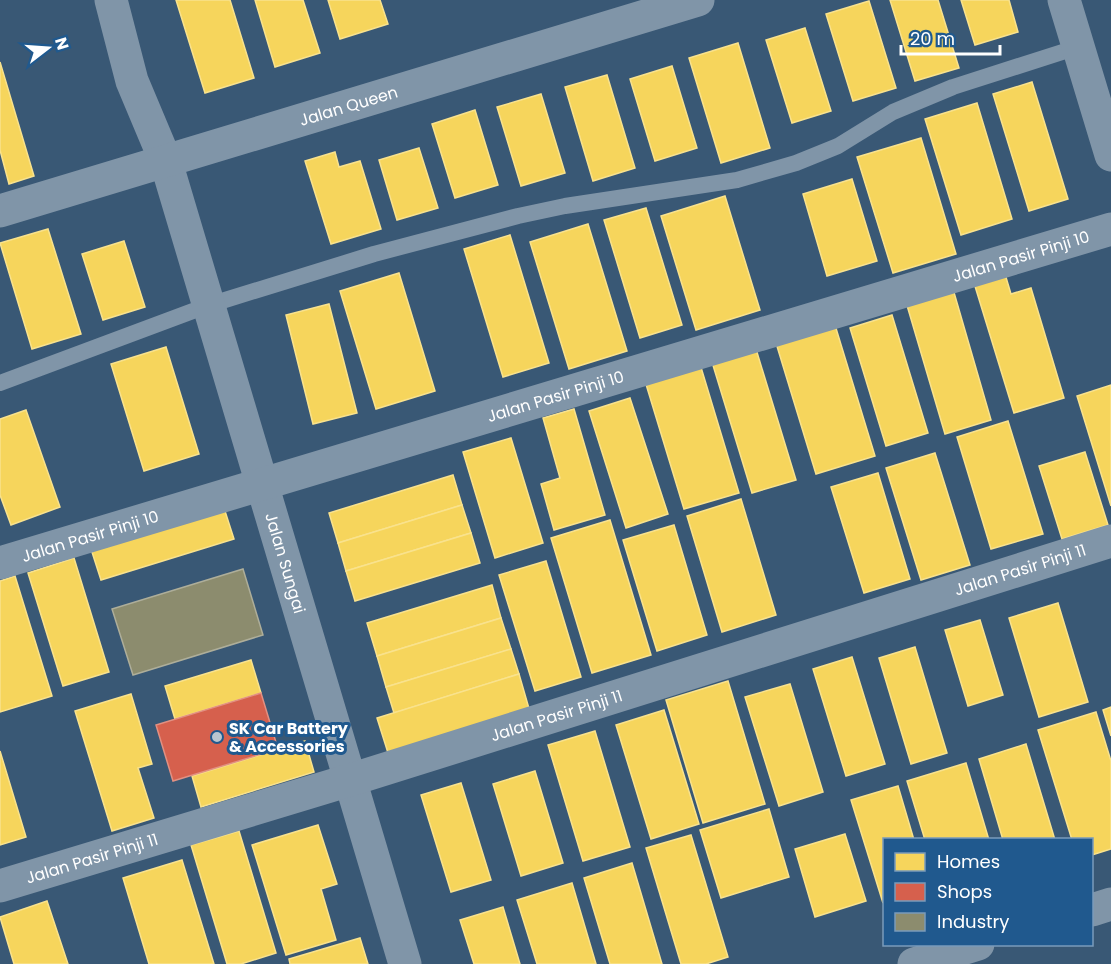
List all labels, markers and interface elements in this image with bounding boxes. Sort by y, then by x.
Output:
north arrow [18,18,78,78]
scale bar [901,18,1000,56]
text: 20 m [910,26,955,51]
text: N [49,35,75,53]
street label: Jalan Queen [297,80,401,132]
street label: Jalan Pasir Pinji 10 [950,225,1092,288]
street label: Jalan Pasir Pinji 10 [484,365,627,428]
street label: Jalan Pasir Pinji 10 [19,505,162,568]
street label: Jalan Sungai [259,510,311,616]
street label: Jalan Pasir Pinji 11 [951,539,1089,602]
street label: Jalan Pasir Pinji 11 [488,684,625,747]
place label: SK Car Battery & Accessories [229,717,349,758]
marker: SK Car Battery & Accessories [210,730,224,744]
street label: Jalan Pasir Pinji 11 [23,828,161,890]
legend [883,838,1093,946]
text: Homes [937,849,1000,874]
text: Shops [937,879,992,904]
text: Industry [937,909,1009,934]

